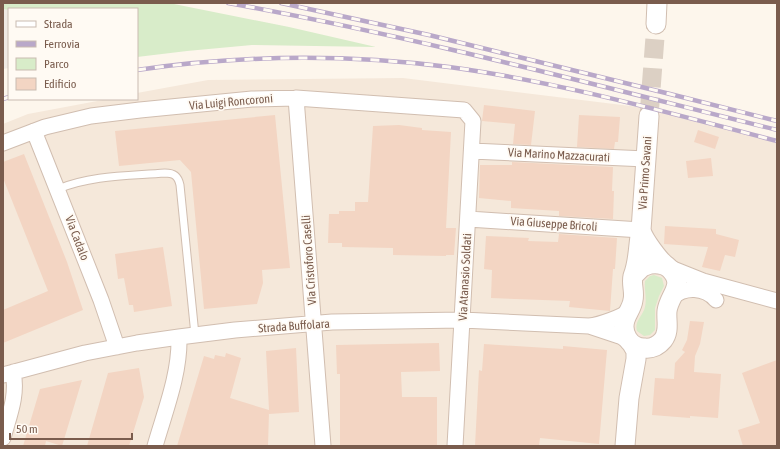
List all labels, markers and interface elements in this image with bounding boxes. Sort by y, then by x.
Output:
legend [8,8,138,100]
text: Strada [44,17,73,31]
text: Ferrovia [44,37,80,51]
text: Parco [44,57,69,71]
text: Edificio [44,77,77,91]
street label: Via Luigi Roncoroni [189,91,273,113]
street label: Via Primo Savani [635,136,655,210]
street label: Via Marino Mazzacurati [508,145,610,165]
street label: Via Cadalo [62,214,92,263]
street label: Via Cristoforo Caselli [299,214,319,306]
street label: Via Giuseppe Bricoli [510,214,598,234]
street label: Via Atanasio Soldati [456,233,474,321]
street label: Strada Buffolara [258,317,330,335]
scale bar [10,415,132,441]
text: 50 m [16,422,38,436]

